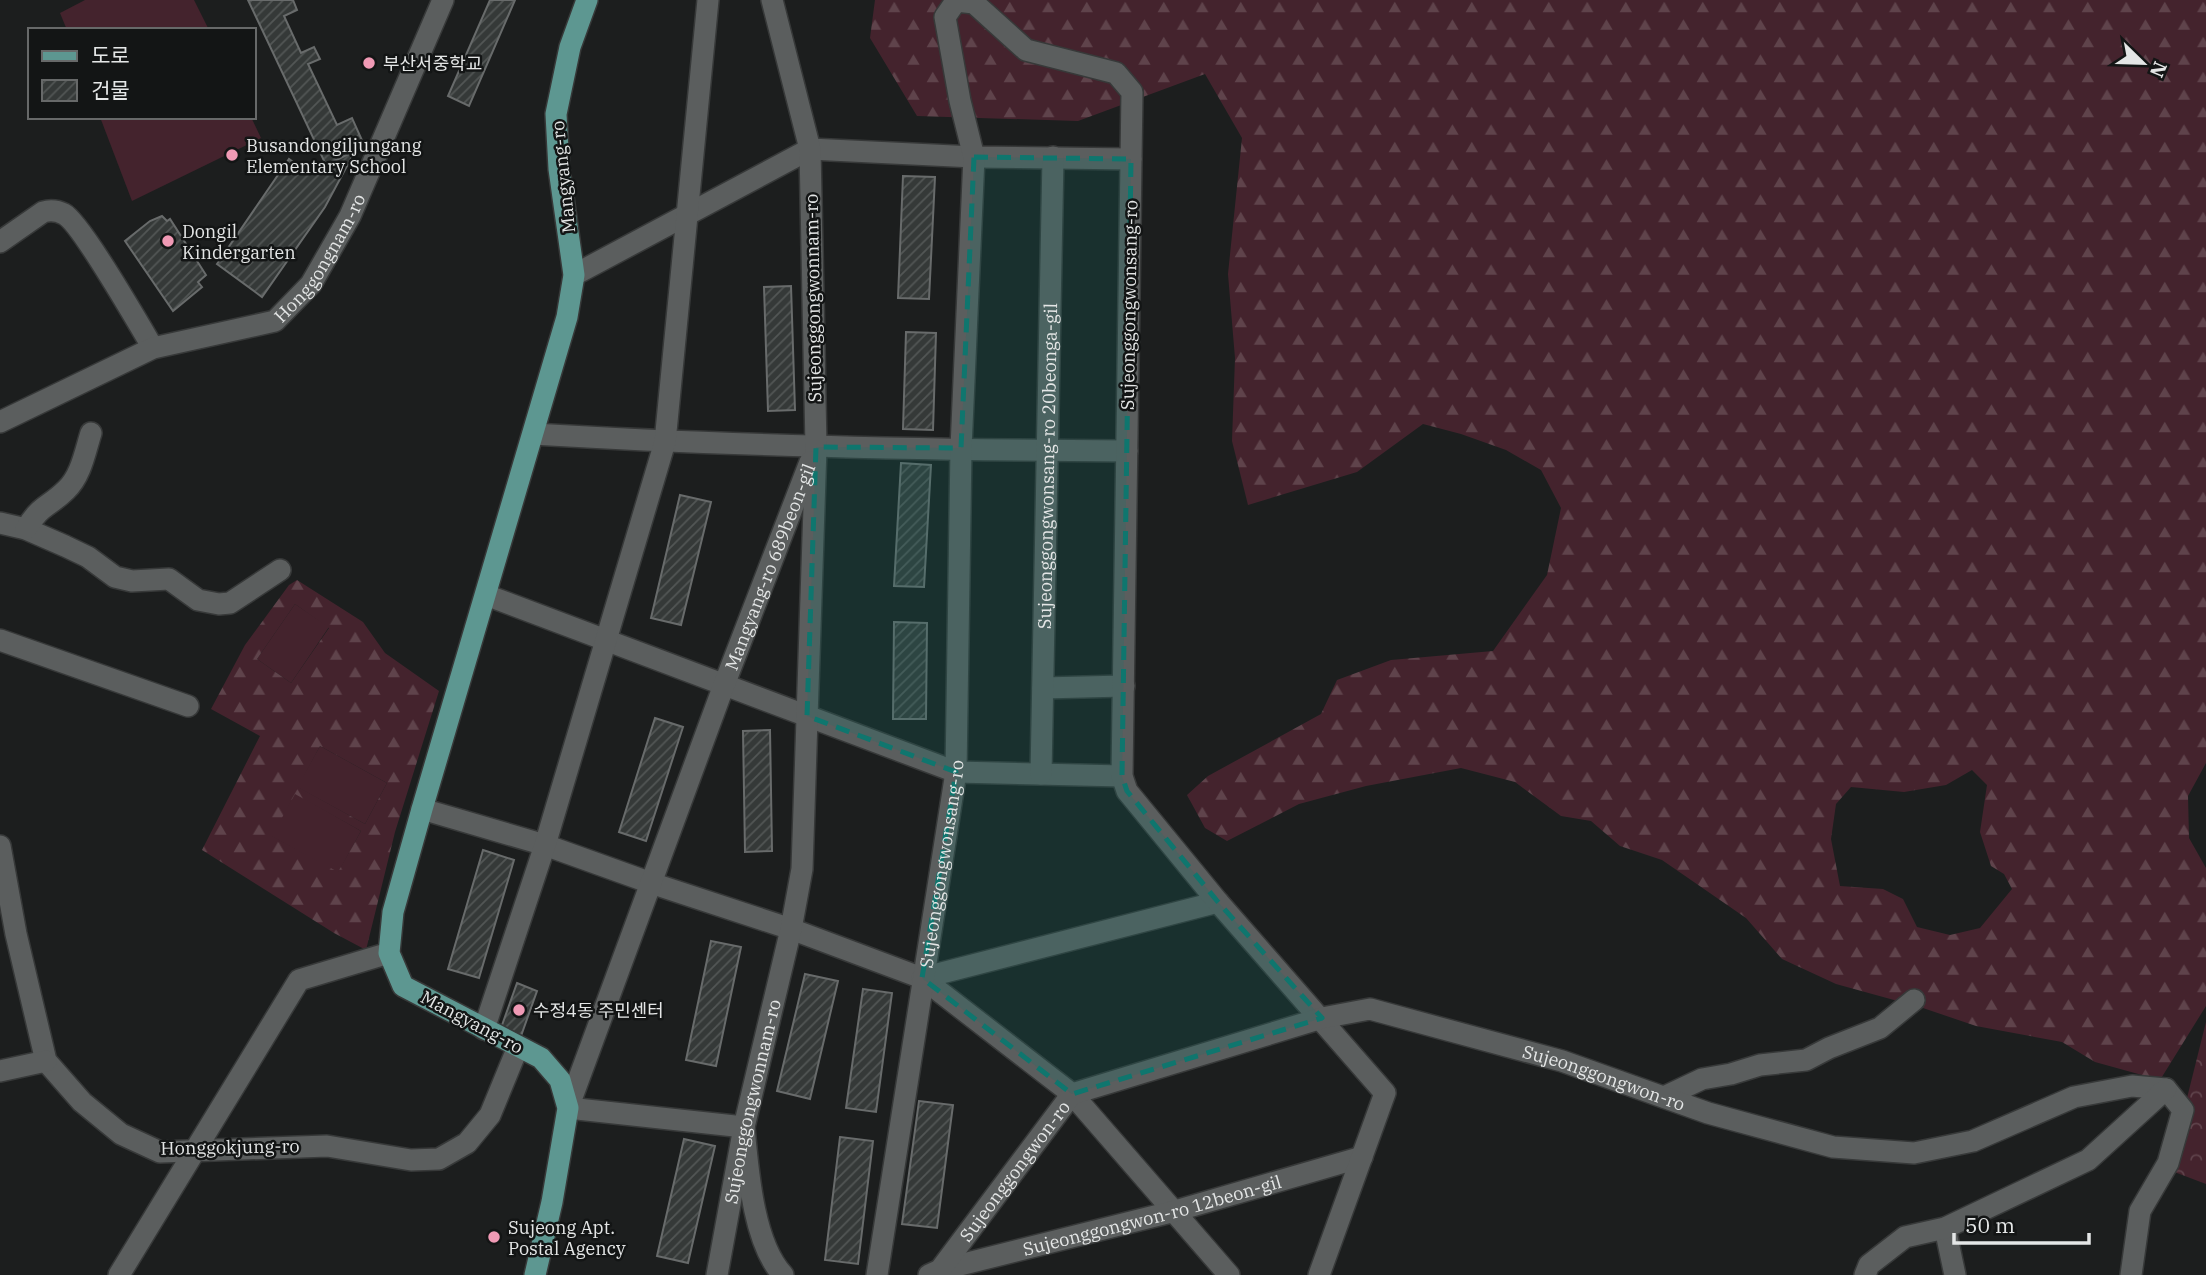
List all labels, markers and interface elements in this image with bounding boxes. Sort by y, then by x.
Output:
legend [28,28,256,119]
north arrow [2108,28,2178,98]
text: 도로 [91,41,130,69]
place label: 부산서중학교 [383,52,482,75]
marker: 부산서중학교 [361,55,377,71]
text: N [2145,58,2173,81]
text: 건물 [91,76,130,104]
street label: Mangyang-ro [546,120,580,234]
place label: Busandongiljungang Elementary School [246,134,422,178]
marker: Busandongiljungang Elementary School [224,147,240,163]
street label: Honggongnam-ro [269,190,370,327]
street label: Sujeonggongwonnam-ro [800,193,826,403]
street label: Sujeonggongwonsang-ro [1116,200,1142,410]
place label: Dongil Kindergarten [182,220,296,264]
marker: Dongil Kindergarten [160,233,176,249]
street label: Sujeonggongwonsang-ro 20beonga-gil [1032,303,1062,629]
street label: Mangyang-ro 689beon-gil [719,460,820,673]
street label: Sujeonggongwonsang-ro [914,760,968,970]
street label: Mangyang-ro [417,985,527,1059]
street label: Sujeonggongwonnam-ro [719,997,785,1206]
place label: 수정4동 주민센터 [533,999,664,1022]
marker: 수정4동 주민센터 [511,1002,527,1018]
street label: Sujeonggongwon-ro [1520,1039,1688,1115]
street label: Sujeonggongwon-ro [954,1096,1075,1246]
street label: Honggokjung-ro [160,1134,300,1160]
street label: Sujeonggongwon-ro 12beon-gil [1020,1169,1284,1260]
scale bar [1954,1202,2089,1246]
text: 50 m [1965,1211,2015,1239]
place label: Sujeong Apt. Postal Agency [508,1216,626,1260]
marker: Sujeong Apt. Postal Agency [486,1229,502,1245]

